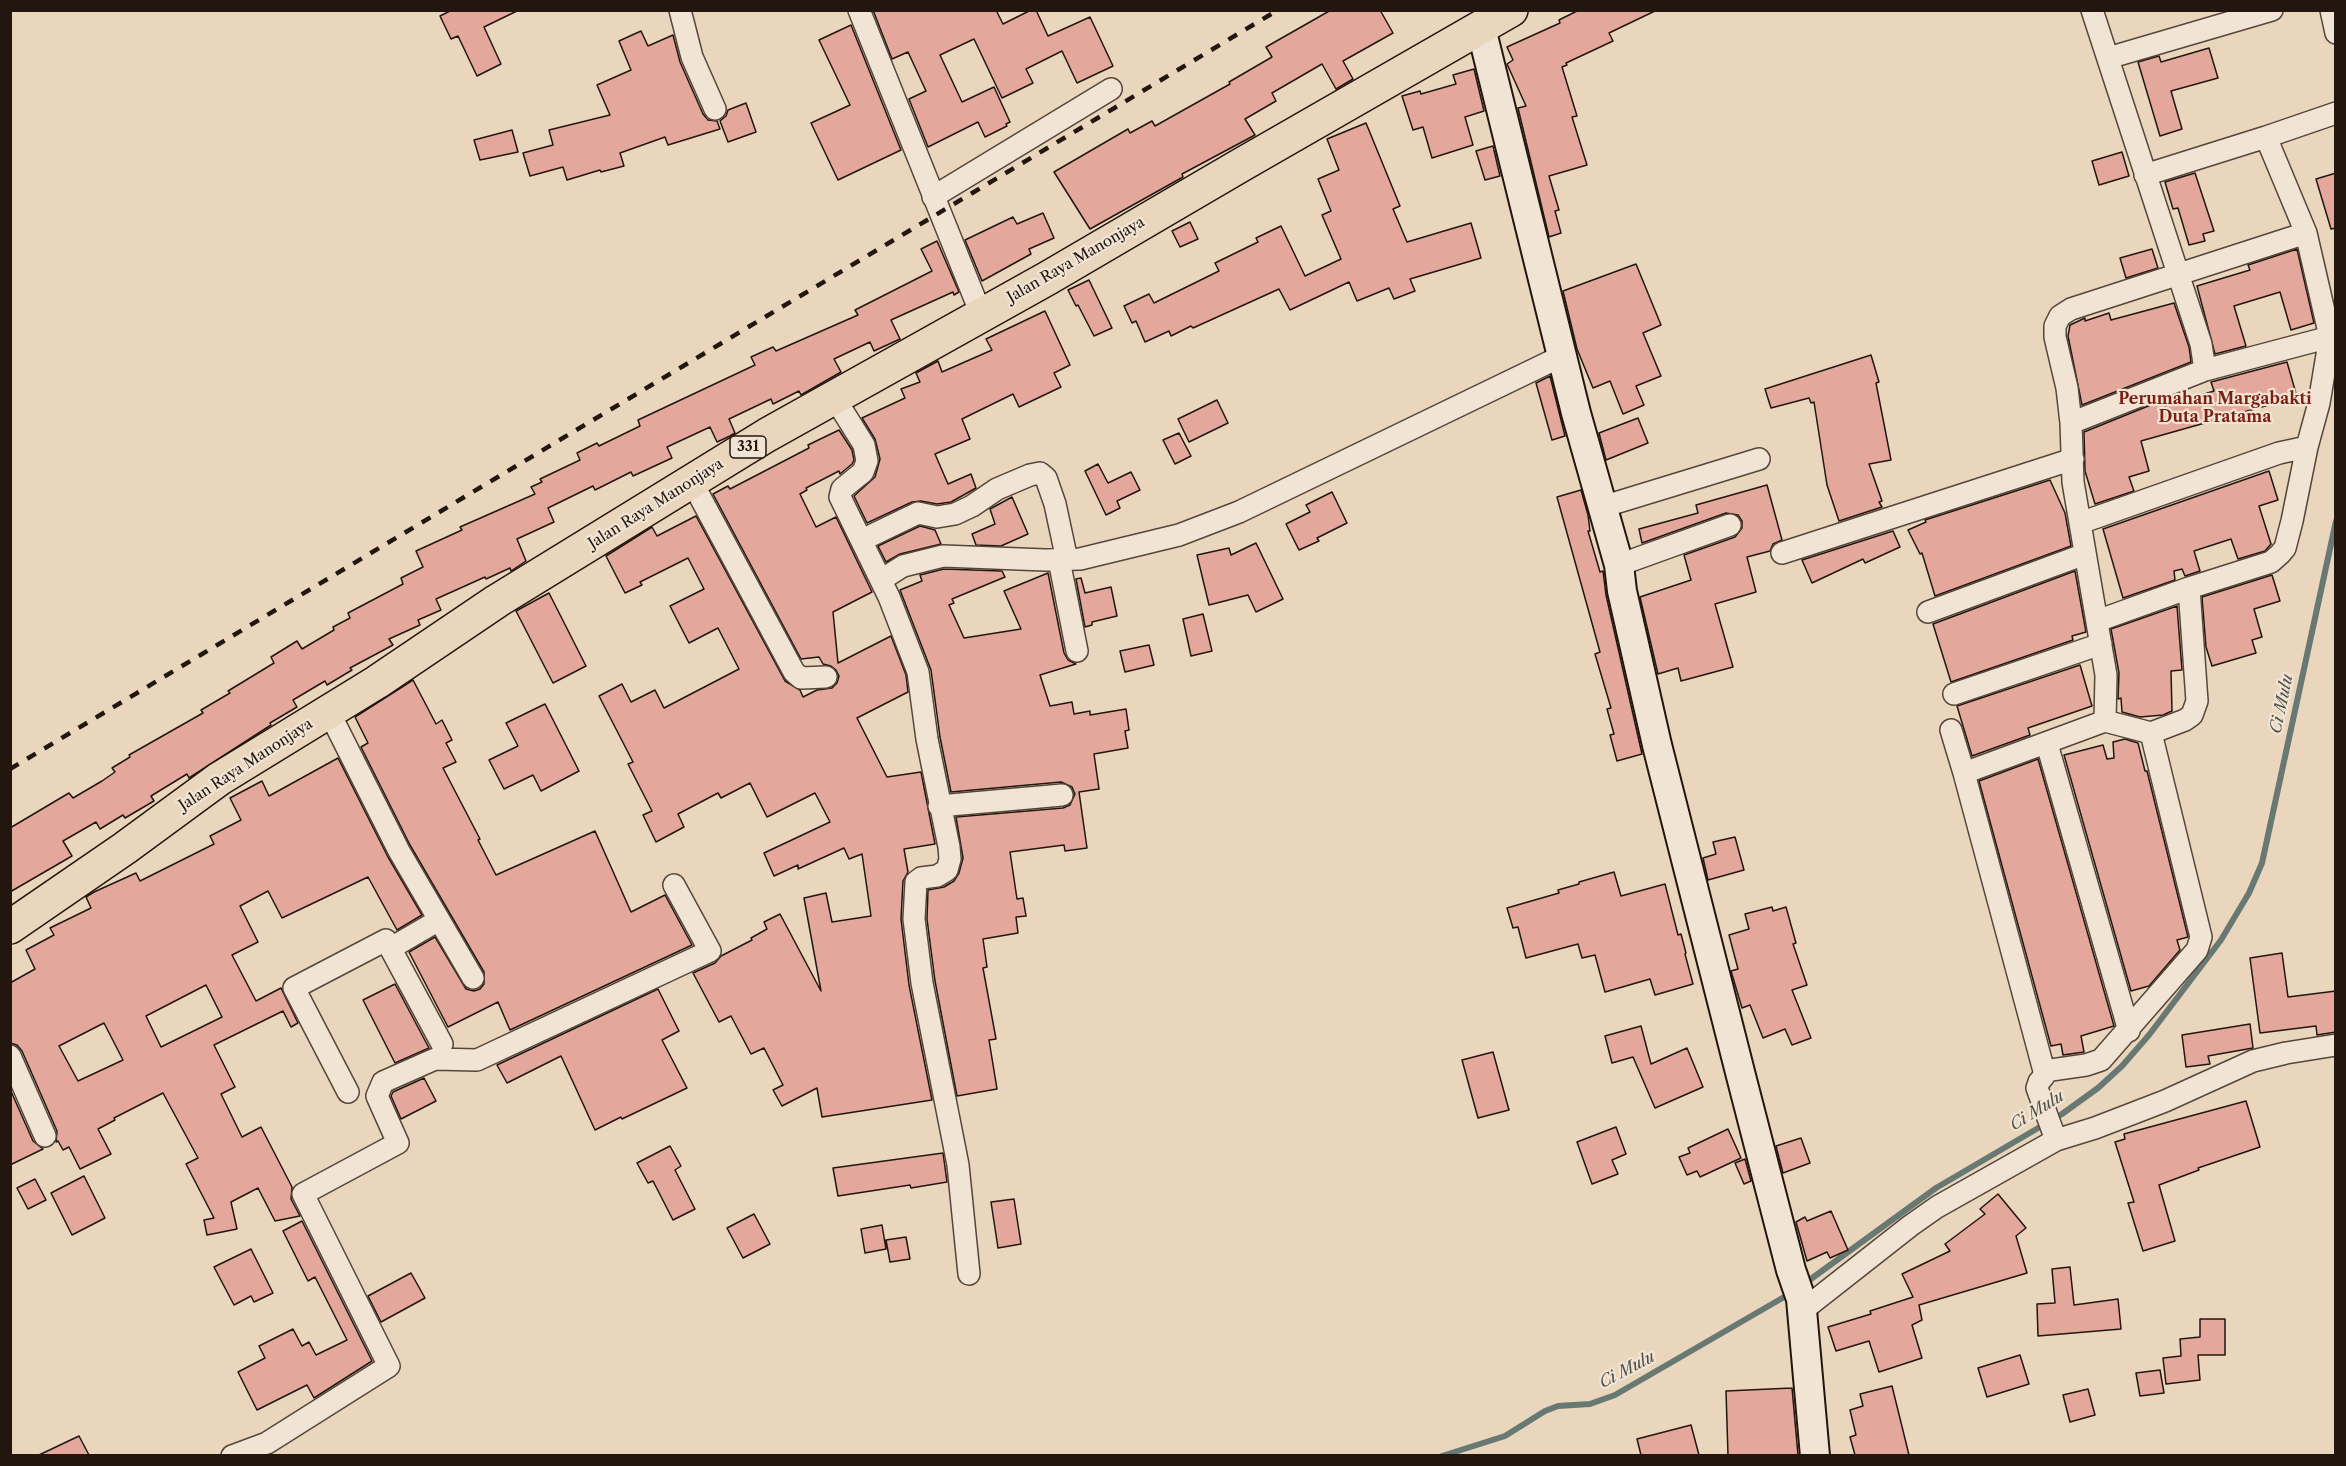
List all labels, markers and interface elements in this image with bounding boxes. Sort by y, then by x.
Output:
street label: Jalan Raya Manonjaya [1004,213,1148,307]
district label: Perumahan Margabakti Duta Pratama [2118,389,2312,427]
road number: 331 [730,436,766,458]
street label: Jalan Raya Manonjaya [585,455,727,553]
water label: Ci Mulu [2266,673,2298,735]
street label: Jalan Raya Manonjaya [176,715,316,815]
water label: Ci Mulu [2006,1087,2068,1135]
water label: Ci Mulu [1596,1347,1658,1393]

